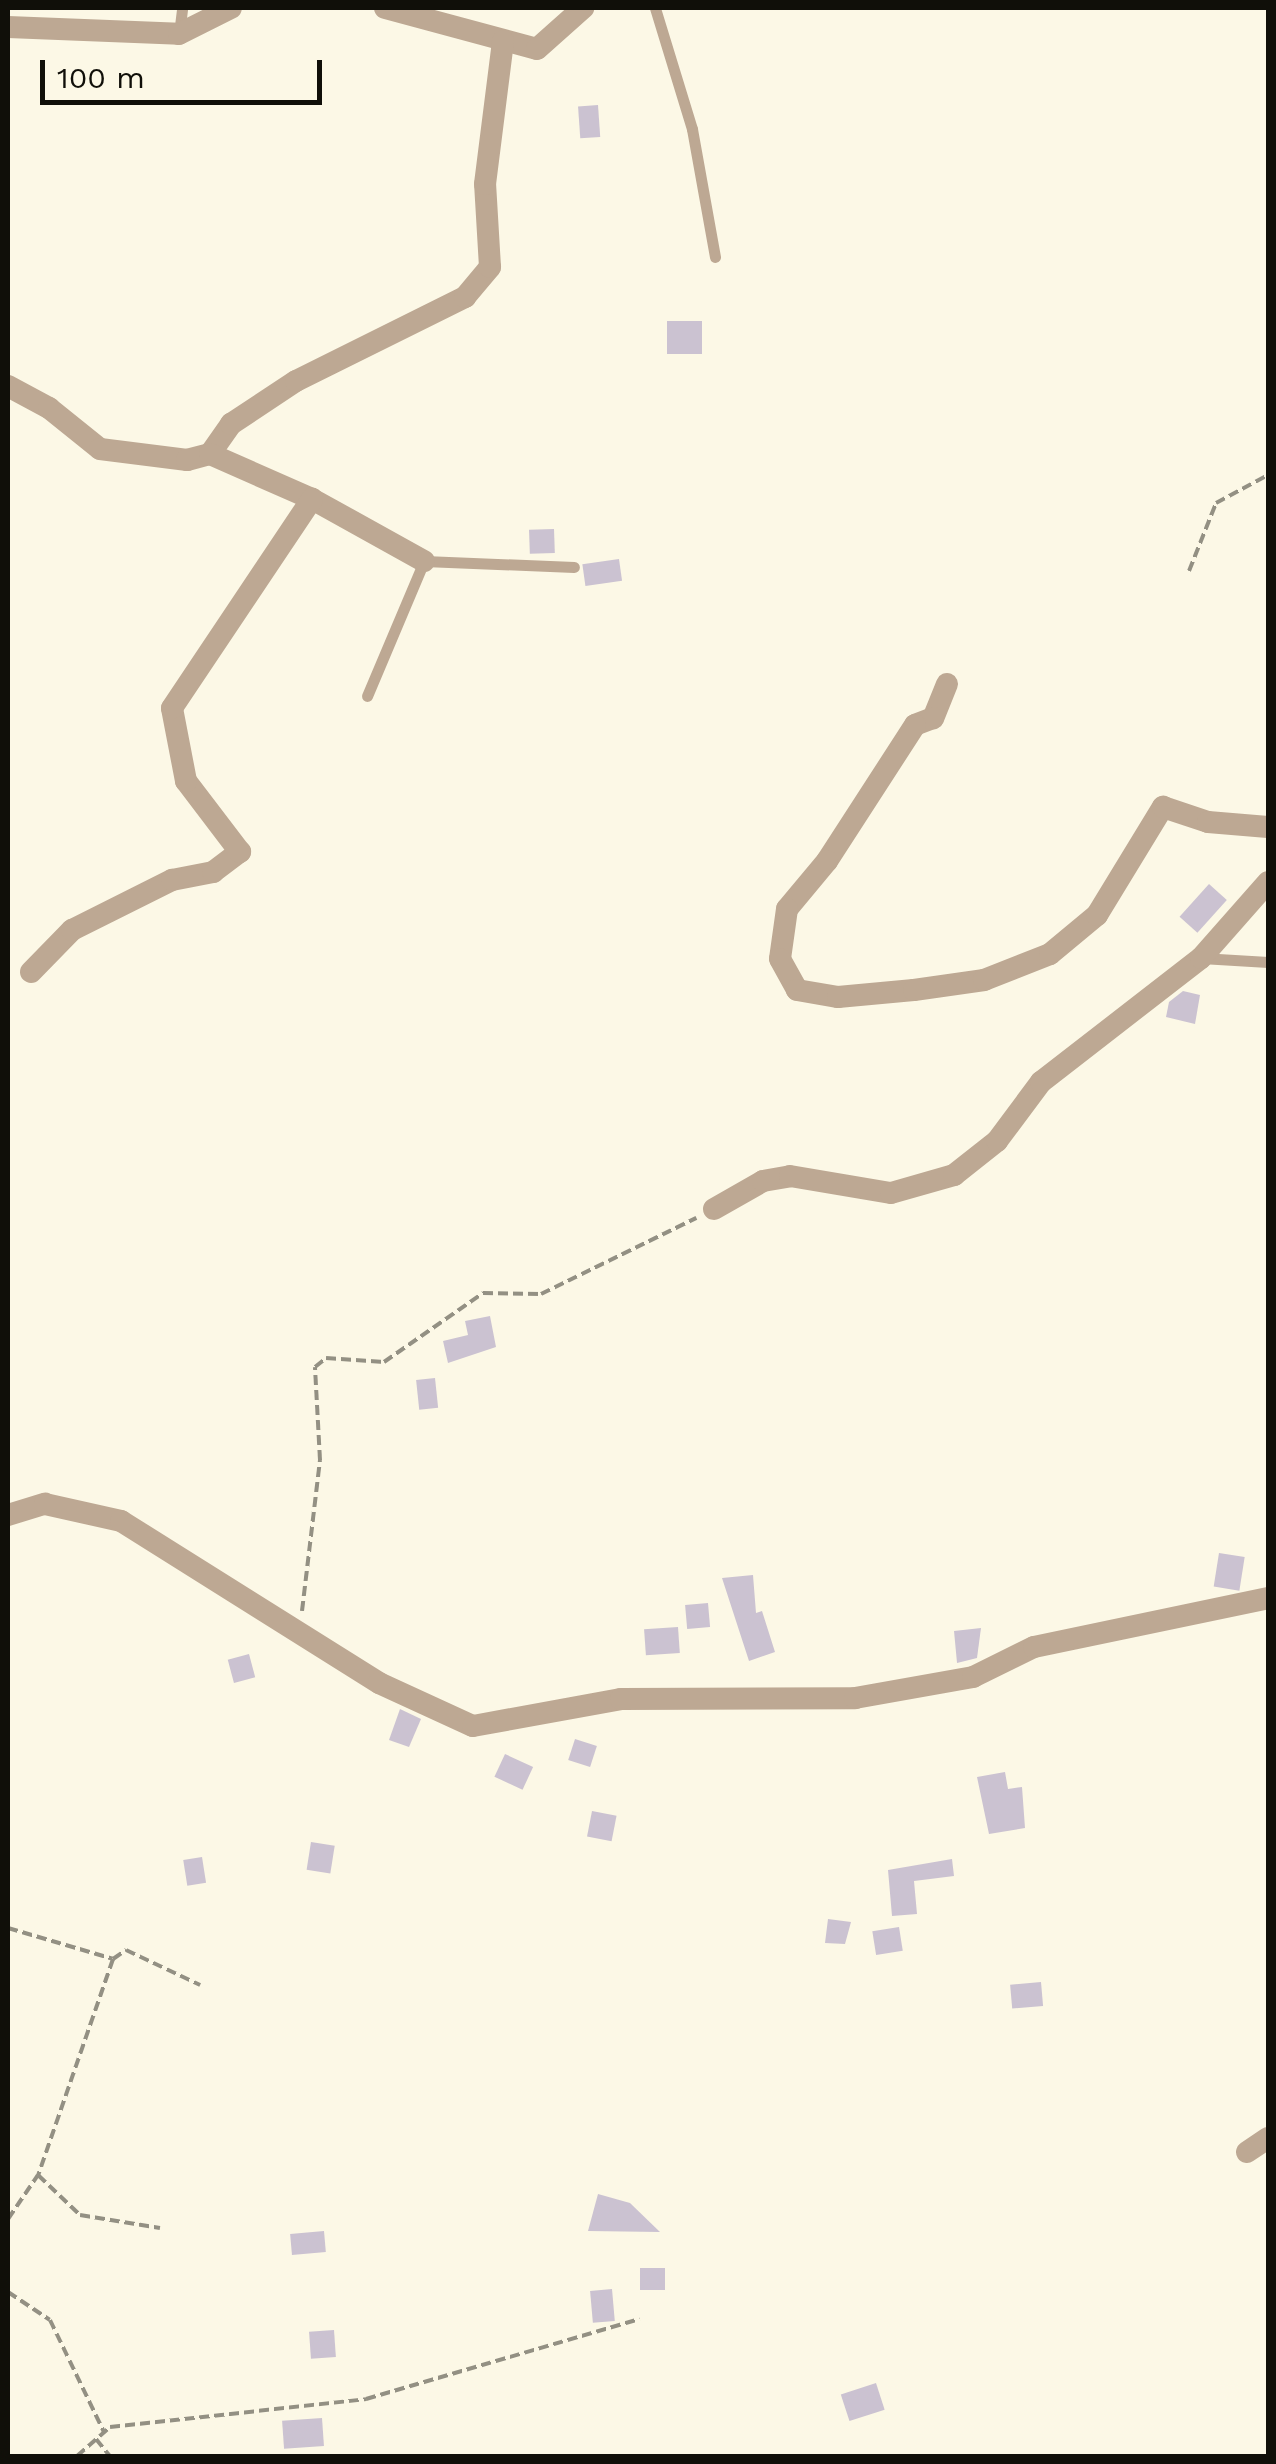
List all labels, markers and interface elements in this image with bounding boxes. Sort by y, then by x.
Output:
scale bar [45,40,328,102]
text: 100 m [57,60,145,95]

